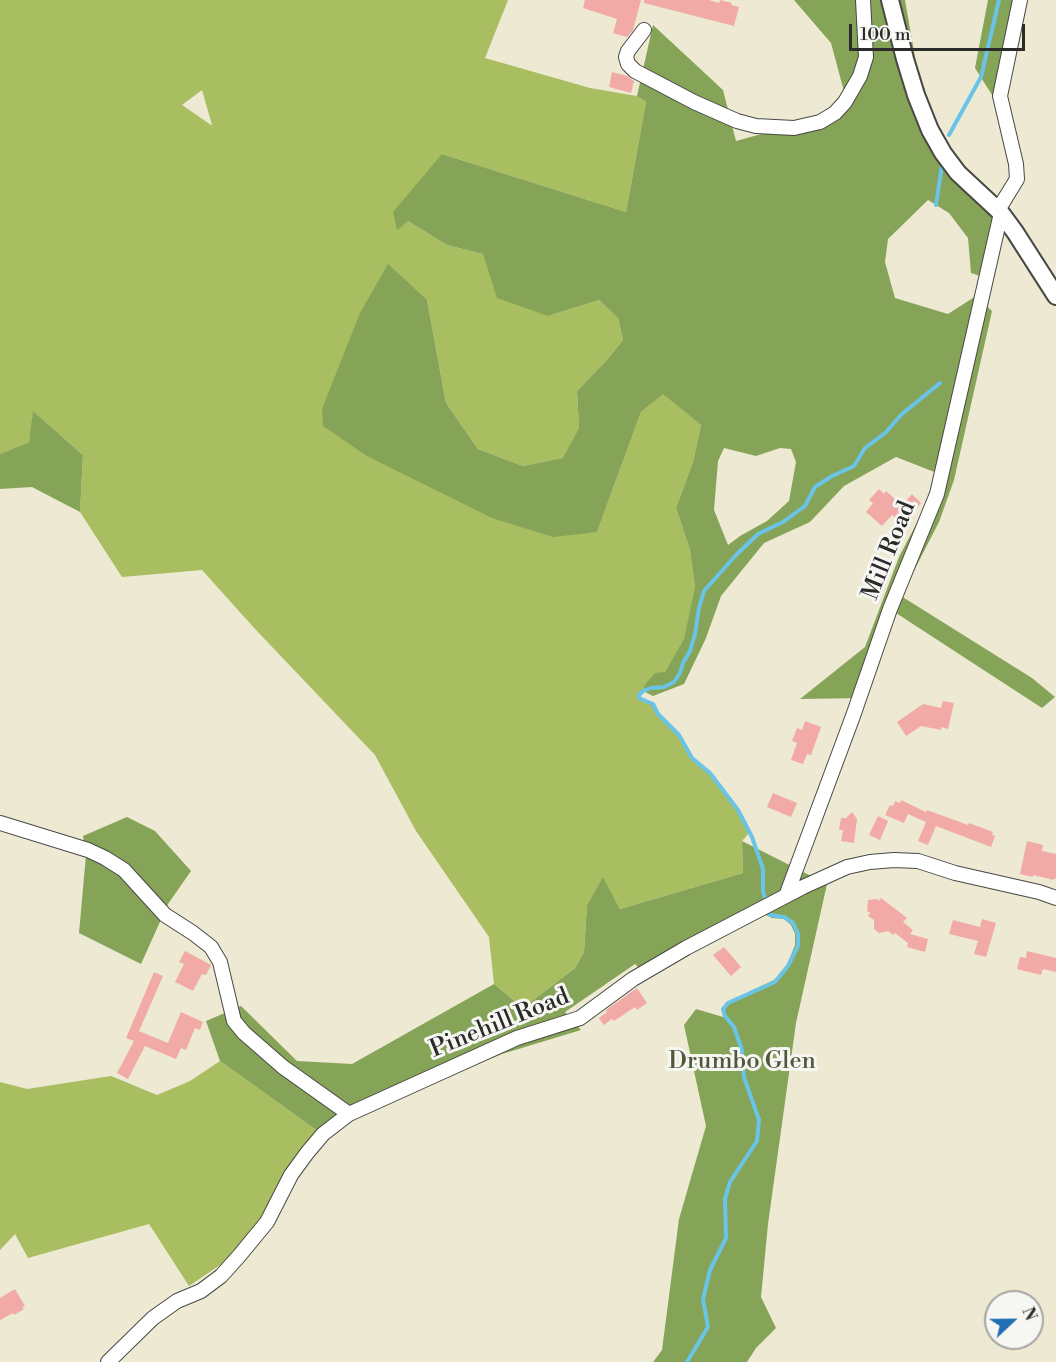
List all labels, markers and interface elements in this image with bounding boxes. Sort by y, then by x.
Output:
scale bar [852,12,1028,50]
text: 100 m [860,23,911,46]
street label: Mill Road [857,497,923,605]
street label: Pinehill Road [426,983,574,1065]
park label: Drumbo Glen [668,1048,816,1076]
north arrow [984,1290,1044,1350]
text: N [1017,1304,1040,1324]

